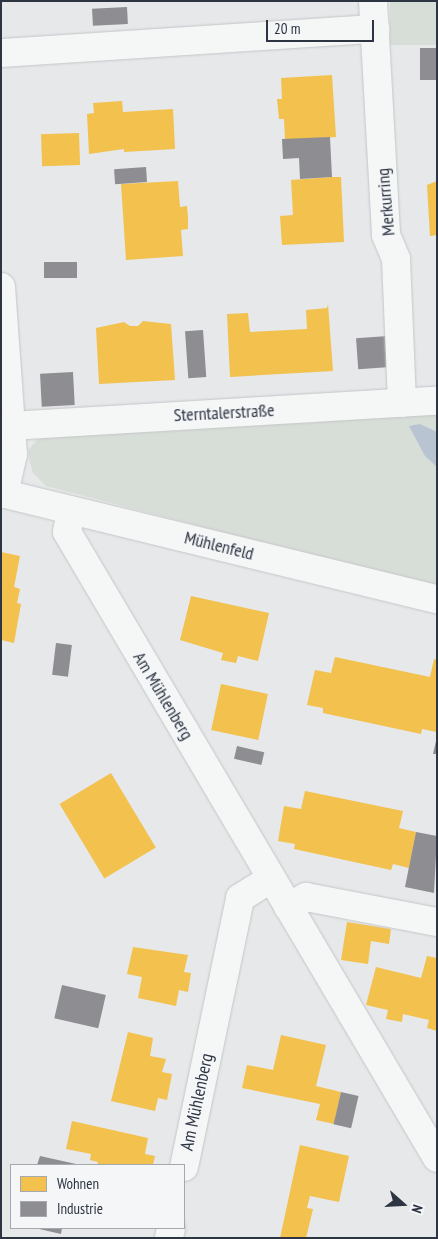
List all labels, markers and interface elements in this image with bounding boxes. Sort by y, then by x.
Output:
scale bar [268,10,376,42]
text: 20 m [274,19,300,38]
street label: Merkurring [372,167,400,237]
street label: Sterntalerstraße [173,400,275,426]
street label: Mühlenfeld [182,527,256,565]
street label: Am Mühlenberg [128,648,198,744]
street label: Am Mühlenberg [176,1051,218,1153]
legend [10,1164,185,1229]
text: Wohnen [57,1174,99,1193]
north arrow [378,1179,428,1229]
text: Industrie [57,1199,103,1218]
text: N [407,1202,427,1215]

